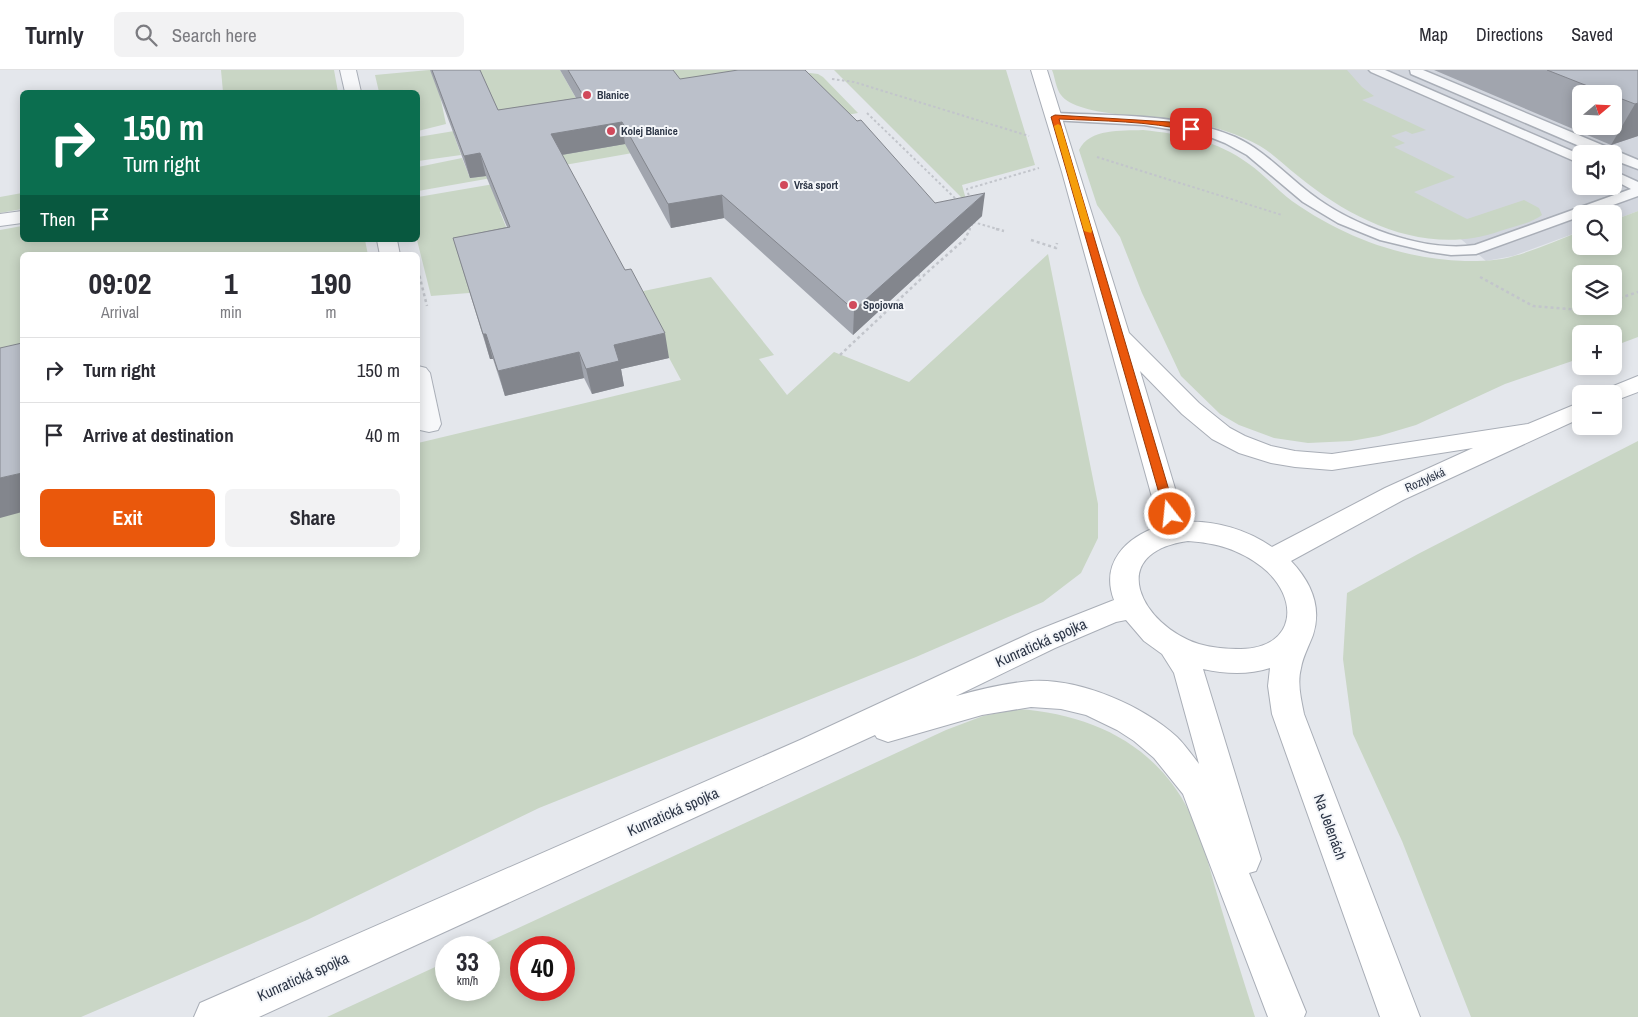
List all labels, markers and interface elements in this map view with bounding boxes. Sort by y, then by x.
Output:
search box [114,12,464,57]
text: Turnly [25,19,84,51]
icon: search [132,21,160,49]
text: Search here [172,22,257,48]
text: Map [1419,22,1448,47]
text: Directions [1476,22,1543,47]
text: Saved [1571,22,1613,47]
north arrow [1572,85,1622,135]
map controls [1572,85,1622,435]
place label: Blanice [597,88,629,102]
marker: Blanice [581,89,593,101]
text: 150 m [123,104,204,151]
pin [1170,108,1212,150]
icon: right [40,110,105,175]
icon: arrive [1177,115,1205,143]
place label: Kolej Blanice [621,124,678,138]
marker: Kolej Blanice [605,125,617,137]
button: sound [1572,145,1622,195]
text: Turn right [123,149,200,179]
place label: Vrša sport [794,178,838,192]
marker: Vrša sport [778,179,790,191]
icon: arrive [86,205,114,233]
button: search [1572,205,1622,255]
text: Then [40,206,76,232]
text: 09:02 [89,263,151,303]
text: 1 [224,263,238,303]
text: 190 [310,263,351,303]
button: layers [1572,265,1622,315]
place label: Spojovna [863,298,904,312]
marker: Spojovna [847,299,859,311]
text: Arrival [101,301,139,323]
text: min [220,301,242,323]
text: m [325,301,336,323]
button: + [1572,325,1622,375]
icon: right [40,356,68,384]
text: Turn right [83,357,155,383]
text: 150 m [357,357,400,383]
button: − [1572,385,1622,435]
icon: arrive [40,421,68,449]
text: Arrive at destination [83,422,234,448]
text: 40 m [365,422,400,448]
street label: Roztylská [1402,464,1448,496]
position arrow [1143,487,1195,539]
button: Exit [40,489,215,547]
button: Share [225,489,400,547]
street label: Kunratická spojka [992,613,1090,672]
street label: Kunratická spojka [624,782,722,841]
street label: Na Jelenách [1309,791,1352,863]
speed limit sign: 40 [510,936,575,1001]
text: 33 [456,945,479,979]
street label: Kunratická spojka [254,947,352,1006]
text: km/h [457,973,478,989]

